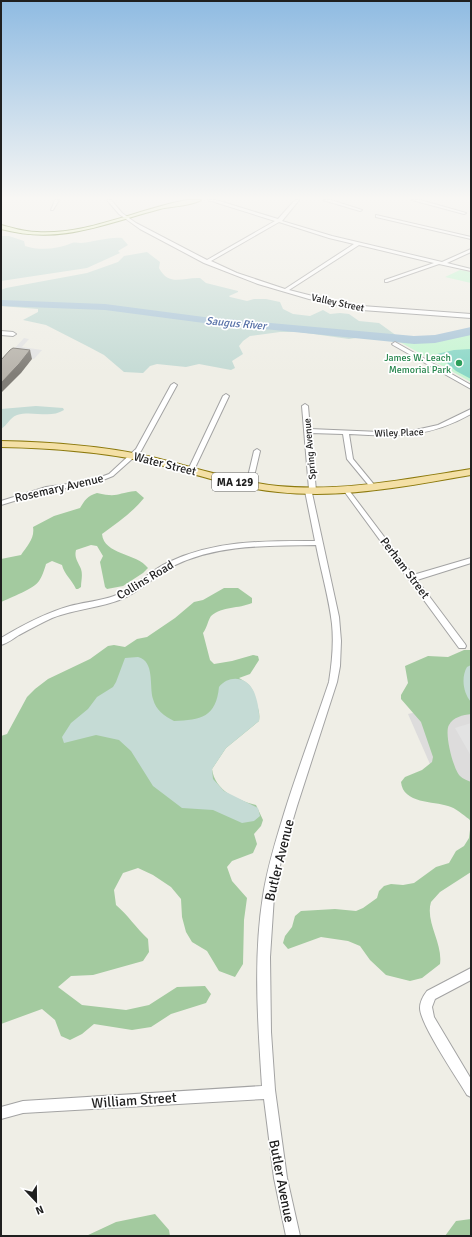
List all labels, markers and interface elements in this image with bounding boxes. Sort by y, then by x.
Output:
street label: Valley Street [310,292,366,315]
water label: Saugus River [205,314,269,333]
place label: James W. Leach Memorial Park [384,352,451,376]
marker: James W. Leach Memorial Park [454,358,464,368]
street label: Spring Avenue [301,418,319,480]
street label: Wiley Place [374,426,424,440]
street label: Water Street [132,449,198,480]
street label: Rosemary Avenue [13,471,105,506]
road number: MA 129 [212,473,258,491]
street label: Perham Street [377,535,433,602]
street label: Collins Road [114,558,176,603]
street label: Butler Avenue [261,817,298,903]
street label: William Street [91,1089,177,1112]
street label: Butler Avenue [265,1138,298,1224]
north arrow [16,1181,56,1221]
text: N [34,1202,46,1217]

